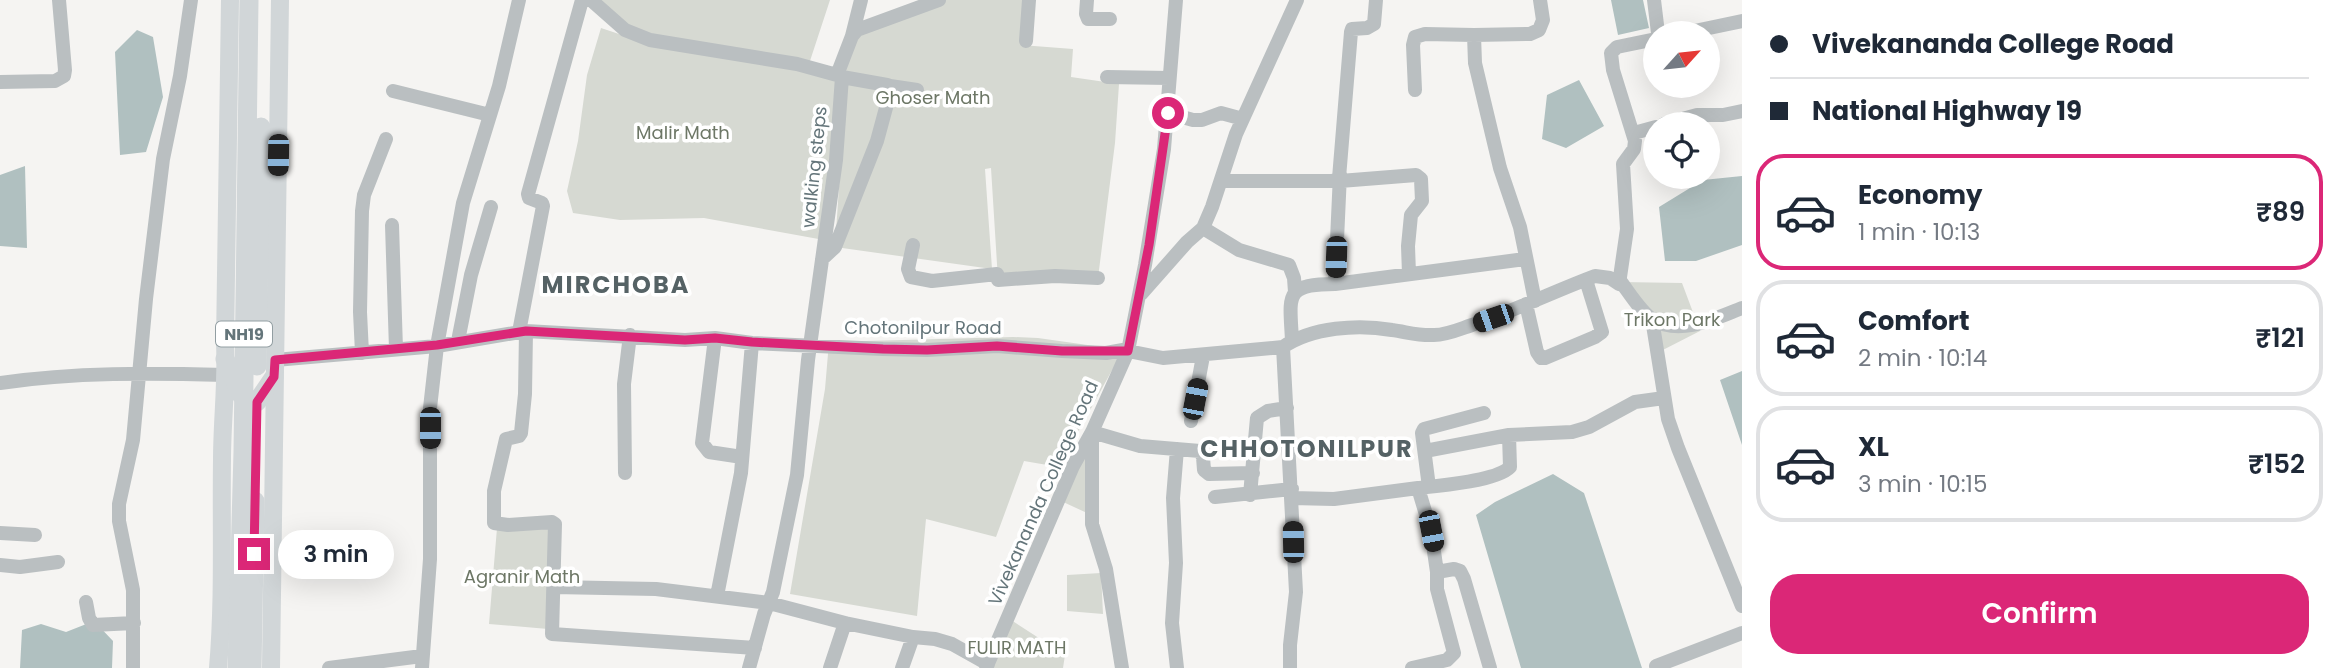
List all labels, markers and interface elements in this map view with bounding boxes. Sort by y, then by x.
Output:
north arrow [1643,21,1720,98]
map controls [1643,21,1720,189]
text: Vivekananda College Road [1812,26,2174,62]
park label: Ghoser Math [876,85,990,110]
text: National Highway 19 [1812,93,2082,129]
route start [1152,97,1184,129]
street label: walking steps [795,105,833,229]
button: locate [1643,112,1720,189]
park label: Malir Math [636,120,730,145]
car [268,134,289,176]
text: Economy [1858,177,1982,213]
icon: car [1774,181,1837,244]
text: ₹89 [2256,194,2305,230]
text: 1 min · 10:13 [1858,216,1980,248]
car [1325,236,1348,278]
district label: MIRCHOBA [542,268,690,301]
car [1470,301,1517,335]
text: Comfort [1858,303,1970,339]
park label: Trikon Park [1624,307,1721,332]
icon: car [1774,307,1837,370]
street label: Chotonilpur Road [844,315,1002,340]
text: ₹121 [2255,320,2305,356]
road number: NH19 [216,322,272,346]
text: 2 min · 10:14 [1858,342,1987,374]
street label: Vivekananda College Road [982,376,1104,610]
car [1181,376,1210,422]
car [420,407,441,449]
text: XL [1858,429,1889,465]
district label: CHHOTONILPUR [1200,432,1414,465]
icon: car [1774,433,1837,496]
text: ₹152 [2248,446,2305,482]
text: 3 min · 10:15 [1858,468,1987,500]
car [1417,508,1446,554]
car [1283,521,1304,563]
callout: 3 min [278,530,394,578]
route end [238,538,270,570]
text: 3 min [304,538,368,570]
park label: Agranir Math [464,564,580,589]
button: Confirm [1770,574,2309,654]
park label: FULIR MATH [968,635,1067,660]

